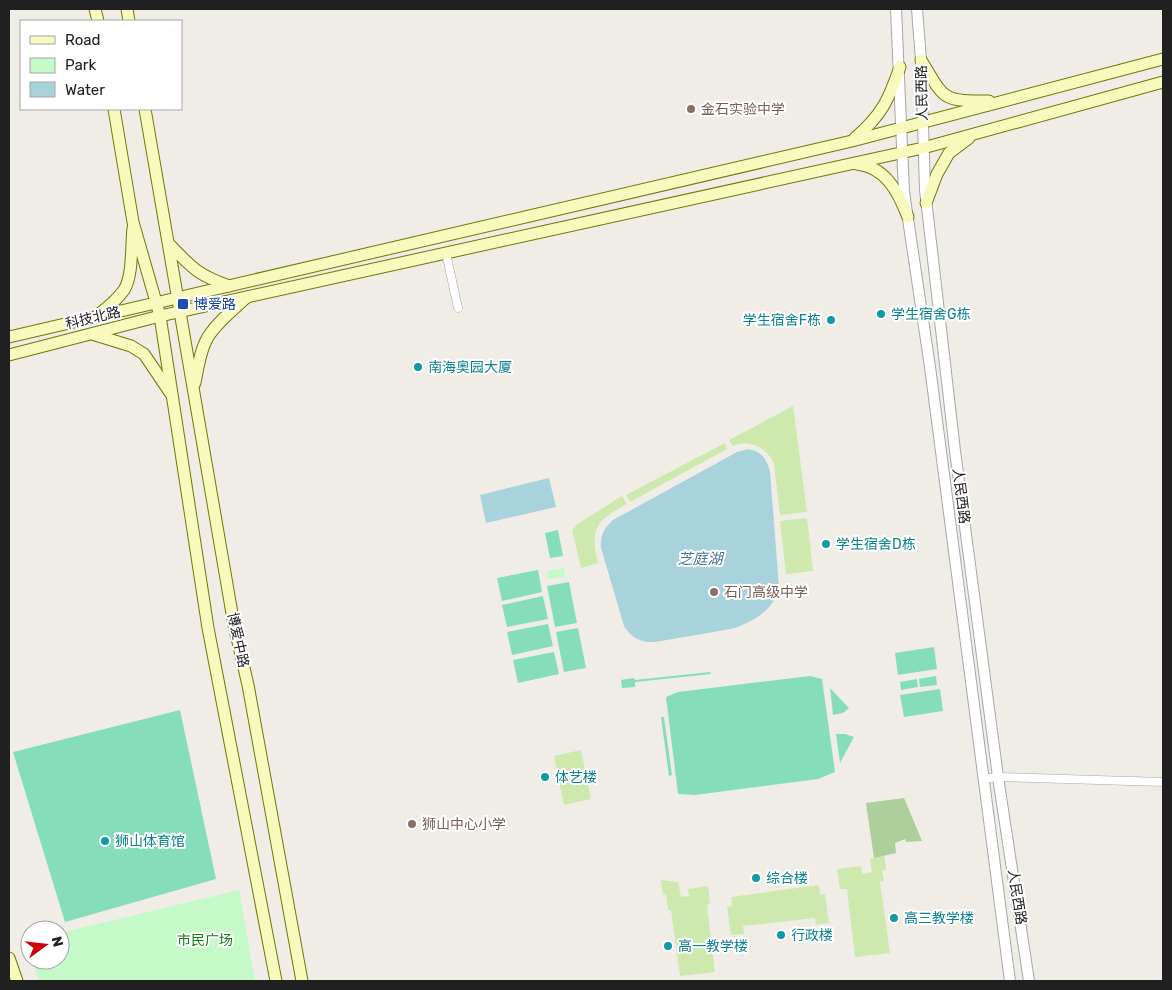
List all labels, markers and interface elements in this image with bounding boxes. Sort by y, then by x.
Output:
legend [20,20,182,110]
text: Road [65,31,101,49]
text: Park [65,56,96,74]
street label: 人民西路 [913,65,931,121]
text: Water [65,81,105,99]
place label: 金石实验中学 [701,101,785,118]
marker: 金石实验中学 [685,103,697,115]
place label: 博爱路 [194,296,236,313]
marker: 博爱路 [176,297,190,311]
street label: 科技北路 [64,303,122,333]
place label: 学生宿舍G栋 [891,306,971,323]
marker: 学生宿舍G栋 [875,308,887,320]
place label: 学生宿舍F栋 [743,312,821,329]
marker: 学生宿舍F栋 [825,314,837,326]
place label: 南海奥园大厦 [428,359,512,376]
marker: 南海奥园大厦 [412,361,424,373]
street label: 人民西路 [949,467,973,525]
place label: 学生宿舍D栋 [836,536,916,553]
marker: 学生宿舍D栋 [820,538,832,550]
water label: 芝庭湖 [677,550,724,568]
place label: 石门高级中学 [724,584,808,601]
marker: 石门高级中学 [708,586,720,598]
street label: 博爱中路 [224,611,252,669]
place label: 体艺楼 [555,769,597,786]
marker: 体艺楼 [539,771,551,783]
place label: 狮山中心小学 [422,816,506,833]
marker: 狮山中心小学 [406,818,418,830]
place label: 狮山体育馆 [115,833,185,850]
marker: 狮山体育馆 [99,835,111,847]
street label: 人民西路 [1004,868,1030,926]
place label: 综合楼 [766,870,808,887]
marker: 综合楼 [750,872,762,884]
place label: 高三教学楼 [904,910,974,927]
marker: 高三教学楼 [888,912,900,924]
north arrow [20,920,70,970]
place label: 行政楼 [791,927,833,944]
marker: 行政楼 [775,929,787,941]
park label: 市民广场 [177,932,233,949]
text: N [48,935,67,949]
place label: 高一教学楼 [678,938,748,955]
marker: 高一教学楼 [662,940,674,952]

